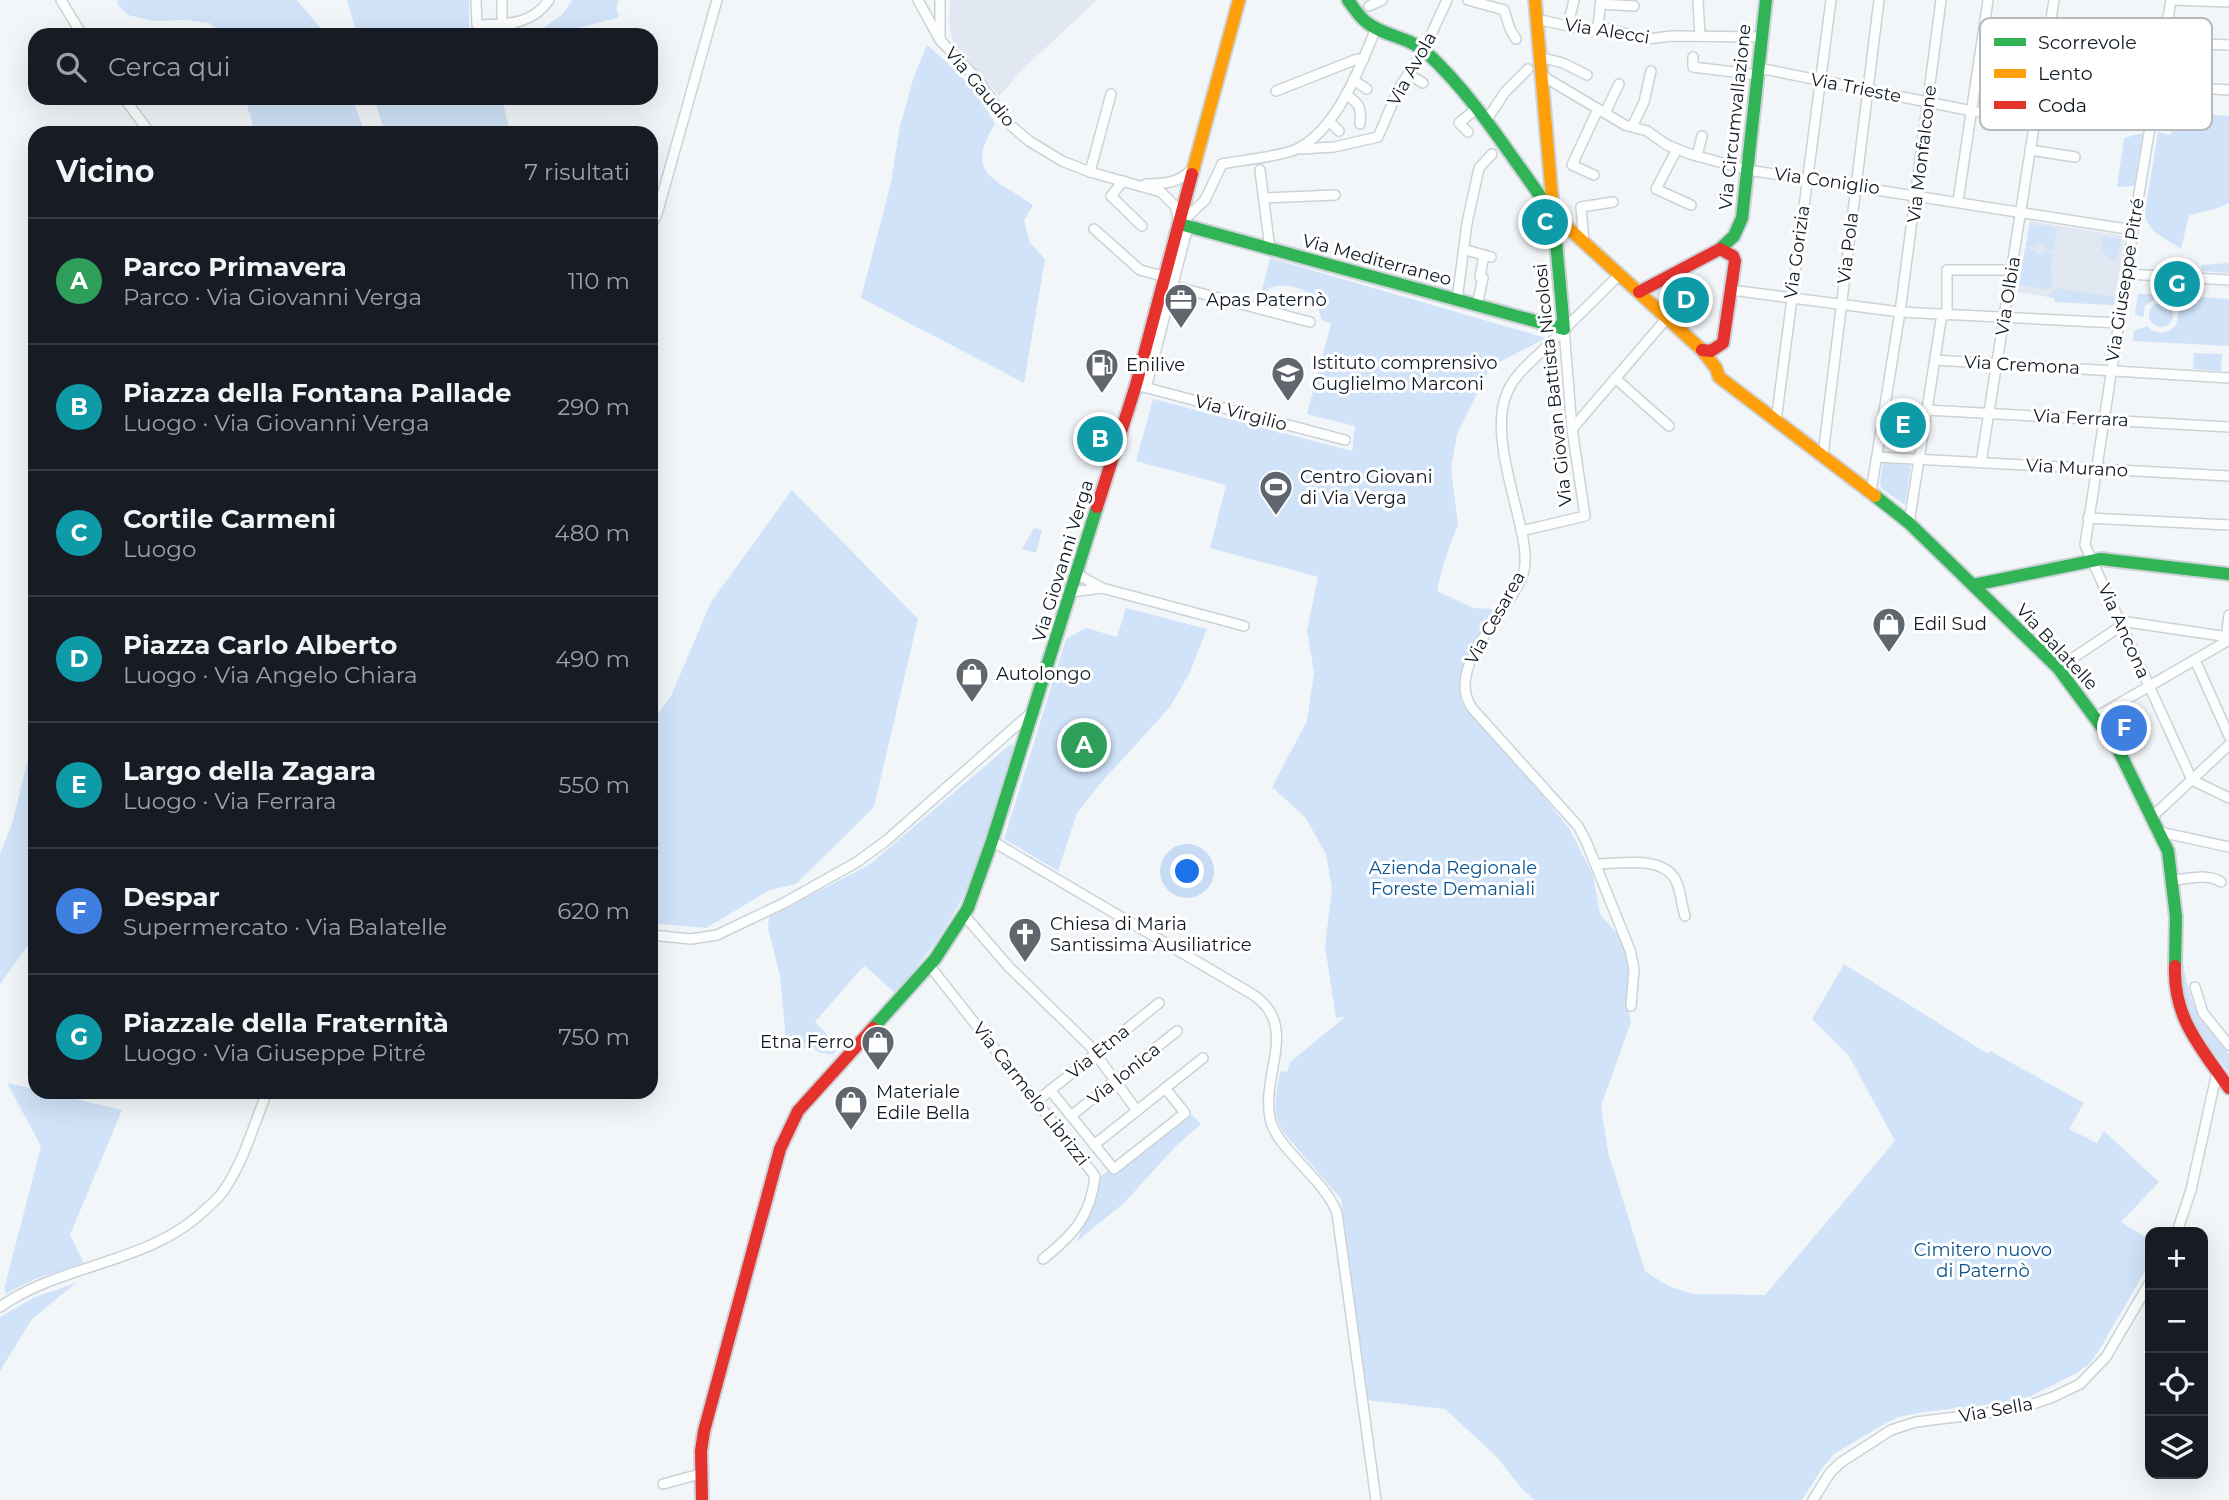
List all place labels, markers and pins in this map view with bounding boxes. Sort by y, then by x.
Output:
pin: C [1522,196,1568,248]
pin: G [2154,258,2200,310]
pin: D [1663,274,1709,326]
office icon: Apas Paternò [1162,281,1200,330]
place label: Apas Paternò [1206,289,1327,311]
fuel station icon: Enilive [1083,346,1121,395]
place label: Istituto comprensivo Guglielmo Marconi [1312,352,1498,395]
place label: Enilive [1126,354,1185,376]
school or university icon: Istituto comprensivo Guglielmo Marconi [1269,354,1307,403]
pin: E [1880,399,1926,451]
pin: B [1077,413,1123,465]
place label: Centro Giovani di Via Verga [1300,466,1433,509]
sports icon: Centro Giovani di Via Verga [1257,468,1295,517]
shop icon: Edil Sud [1870,605,1908,654]
place label: Edil Sud [1913,613,1987,635]
shop icon: Autolongo [953,655,991,704]
place label: Autolongo [996,663,1091,685]
pin: F [2101,702,2147,754]
pin: A [1061,719,1107,771]
place label: Chiesa di Maria Santissima Ausiliatrice [1050,913,1252,956]
church icon: Chiesa di Maria Santissima Ausiliatrice [1006,915,1044,964]
shop icon: Etna Ferro [859,1023,897,1072]
place label: Etna Ferro [760,1031,854,1053]
place label: Materiale Edile Bella [876,1081,970,1124]
shop icon: Materiale Edile Bella [832,1083,870,1132]

